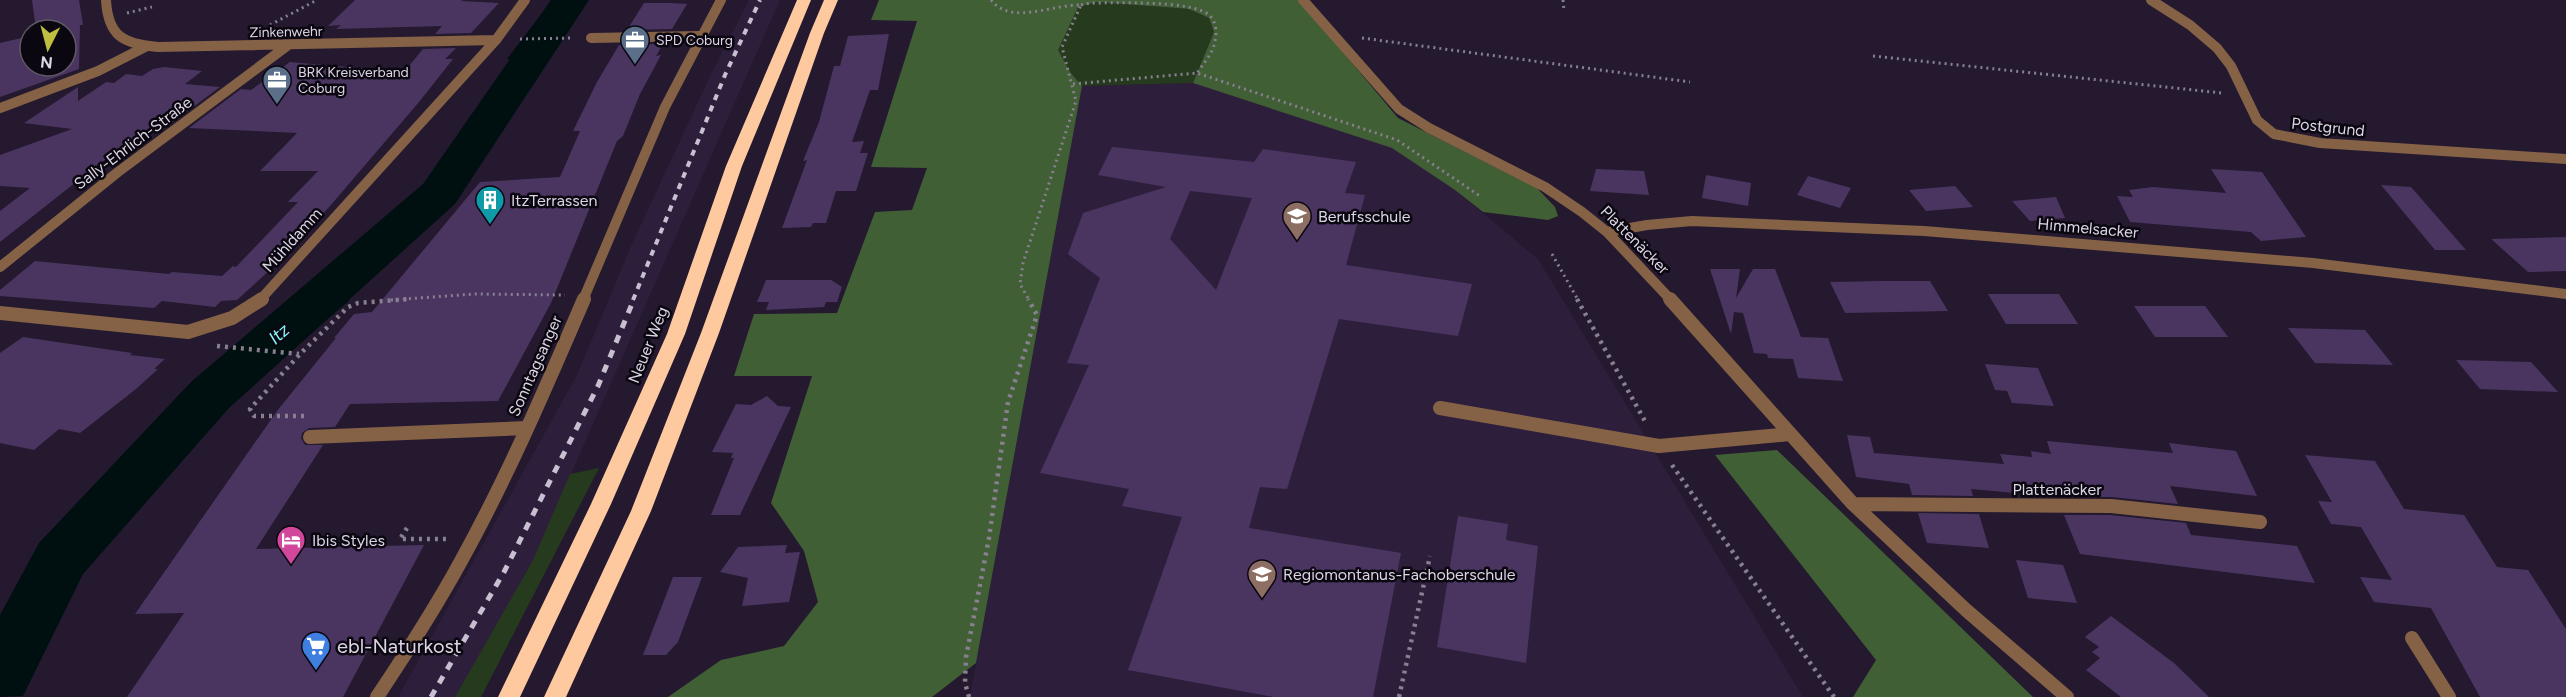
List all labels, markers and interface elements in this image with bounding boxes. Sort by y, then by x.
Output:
north arrow [18,18,78,78]
street label: Zinkenwehr [249,23,323,41]
office icon: SPD Coburg [619,24,651,66]
place label: SPD Coburg [656,32,733,49]
text: N [39,52,54,73]
office icon: BRK Kreisverband Coburg [261,64,293,106]
place label: BRK Kreisverband Coburg [298,64,409,97]
street label: Sally-Ehrlich-Straße [70,92,196,193]
street label: Postgrund [2290,114,2366,140]
building icon: ItzTerrassen [474,184,506,226]
place label: ItzTerrassen [511,191,597,210]
school or university icon: Berufsschule [1281,200,1313,242]
street label: Plattenäcker [1597,202,1674,279]
street label: Mühldamm [258,204,326,276]
place label: Berufsschule [1318,207,1411,226]
street label: Himmelsacker [2037,214,2140,242]
street label: Neuer Weg [624,304,672,386]
street label: Sonntagsanger [504,312,566,419]
water label: Itz [264,319,294,349]
street label: Plattenäcker [2012,480,2102,499]
hotel icon: Ibis Styles [275,524,307,566]
place label: Ibis Styles [312,531,385,550]
school or university icon: Regiomontanus-Fachoberschule [1246,558,1278,600]
place label: Regiomontanus-Fachoberschule [1283,565,1516,584]
supermarket icon: ebl-Naturkost [300,630,332,672]
place label: ebl-Naturkost [337,634,462,658]

